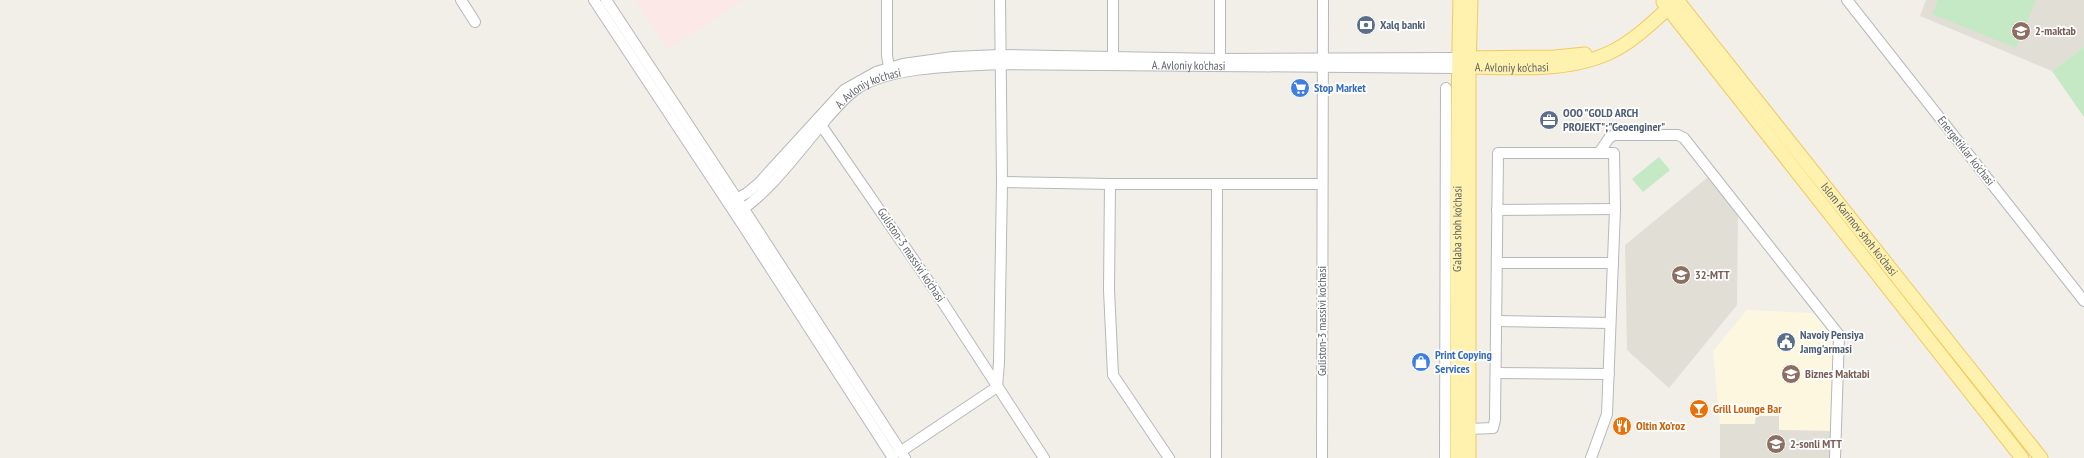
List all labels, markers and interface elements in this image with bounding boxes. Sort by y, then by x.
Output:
bank icon: Xalq banki [1355,14,1377,36]
place label: Xalq banki [1380,17,1425,32]
school or university icon: 2-maktab [2010,20,2032,42]
place label: 2-maktab [2035,23,2077,38]
street label: A. Avloniy ko'chasi [1152,57,1225,73]
street label: A. Avloniy ko'chasi [1475,59,1549,75]
street label: A. Avloniy ko'chasi [832,65,902,111]
supermarket icon: Stop Market [1289,77,1311,99]
place label: Stop Market [1314,80,1366,95]
place label: ООО "GOLD ARCH PROJEKT";"Geoenginer" [1563,105,1665,134]
office icon: ООО "GOLD ARCH PROJEKT";"Geoenginer" [1538,109,1560,131]
street label: Energetiklar ko'chasi [1935,113,1998,188]
street label: Islom Karimov shoh ko'chasi [1818,179,1901,279]
street label: G'alaba shoh ko'chasi [1449,186,1464,272]
street label: Guliston-3 massivi ko'chasi [874,205,948,305]
school or university icon: 32-MTT [1670,264,1692,286]
street label: Guliston-3 massivi ko'chasi [1314,266,1329,376]
place label: 32-MTT [1695,267,1730,282]
place label: Navoiy Pensiya Jamg'armasi [1799,327,1864,356]
public building icon: Navoiy Pensiya Jamg'armasi [1775,331,1797,353]
place label: Print Copying Services [1435,347,1492,376]
shop icon: Print Copying Services [1410,351,1432,373]
school or university icon: Biznes Maktabi [1780,363,1802,385]
place label: Biznes Maktabi [1805,366,1870,381]
bar icon: Grill Lounge Bar [1688,398,1710,420]
place label: Grill Lounge Bar [1713,401,1782,416]
restaurant icon: Oltin Xo'roz [1611,415,1633,437]
place label: Oltin Xo'roz [1636,418,1685,433]
school or university icon: 2-sonli MTT [1765,433,1787,455]
place label: 2-sonli MTT [1790,436,1842,451]

